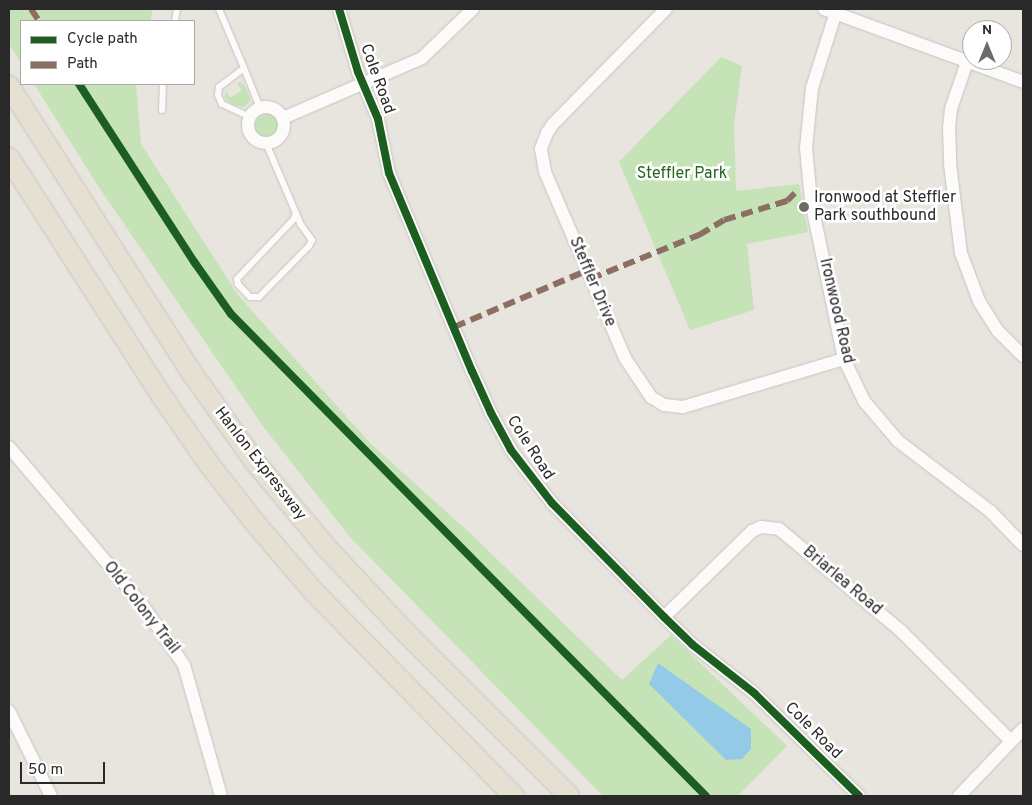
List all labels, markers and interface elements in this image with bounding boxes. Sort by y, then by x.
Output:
legend [20,20,195,85]
north arrow [962,20,1012,70]
text: N [982,22,992,39]
text: Cycle path [67,30,138,49]
street label: Cole Road [356,41,398,117]
text: Path [67,55,98,74]
park label: Steffler Park [637,164,727,184]
place label: Ironwood at Steffler Park southbound [814,188,956,226]
marker: Ironwood at Steffler Park southbound [798,201,810,213]
street label: Steffler Drive [564,234,620,330]
street label: Ironwood Road [815,256,857,366]
street label: Hanlon Expressway [210,404,310,524]
street label: Cole Road [502,412,558,484]
street label: Briarlea Road [799,542,885,620]
street label: Old Colony Trail [99,558,183,658]
street label: Cole Road [780,698,846,764]
scale bar [22,752,108,784]
text: 50 m [28,761,63,780]

